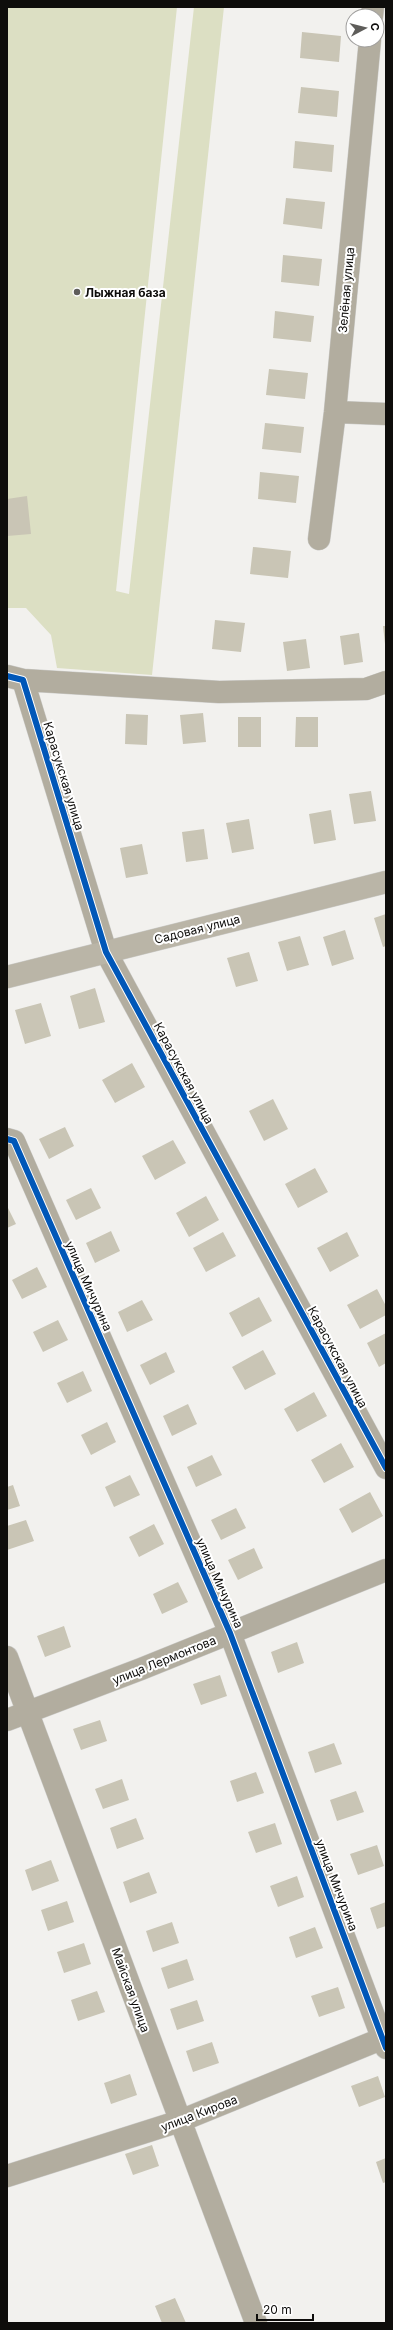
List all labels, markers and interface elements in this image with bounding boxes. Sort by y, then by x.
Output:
north arrow [345,8,385,48]
text: С [367,22,382,32]
street label: Зелёная улица [335,246,357,334]
place label: Лыжная база [85,285,166,300]
marker: Лыжная база [72,287,82,297]
street label: Карасукская улица [40,720,88,832]
street label: Садовая улица [153,911,241,947]
street label: Карасукская улица [151,1020,217,1126]
street label: улица Мичурина [62,1239,116,1333]
street label: Карасукская улица [305,1304,371,1410]
street label: улица Мичурина [193,1536,247,1630]
street label: улица Лермонтова [110,1632,218,1688]
street label: улица Мичурина [313,1837,361,1933]
street label: Майская улица [109,1946,153,2034]
street label: улица Кирова [159,2092,239,2134]
scale bar [257,2296,313,2322]
text: 20 m [263,2302,292,2317]

